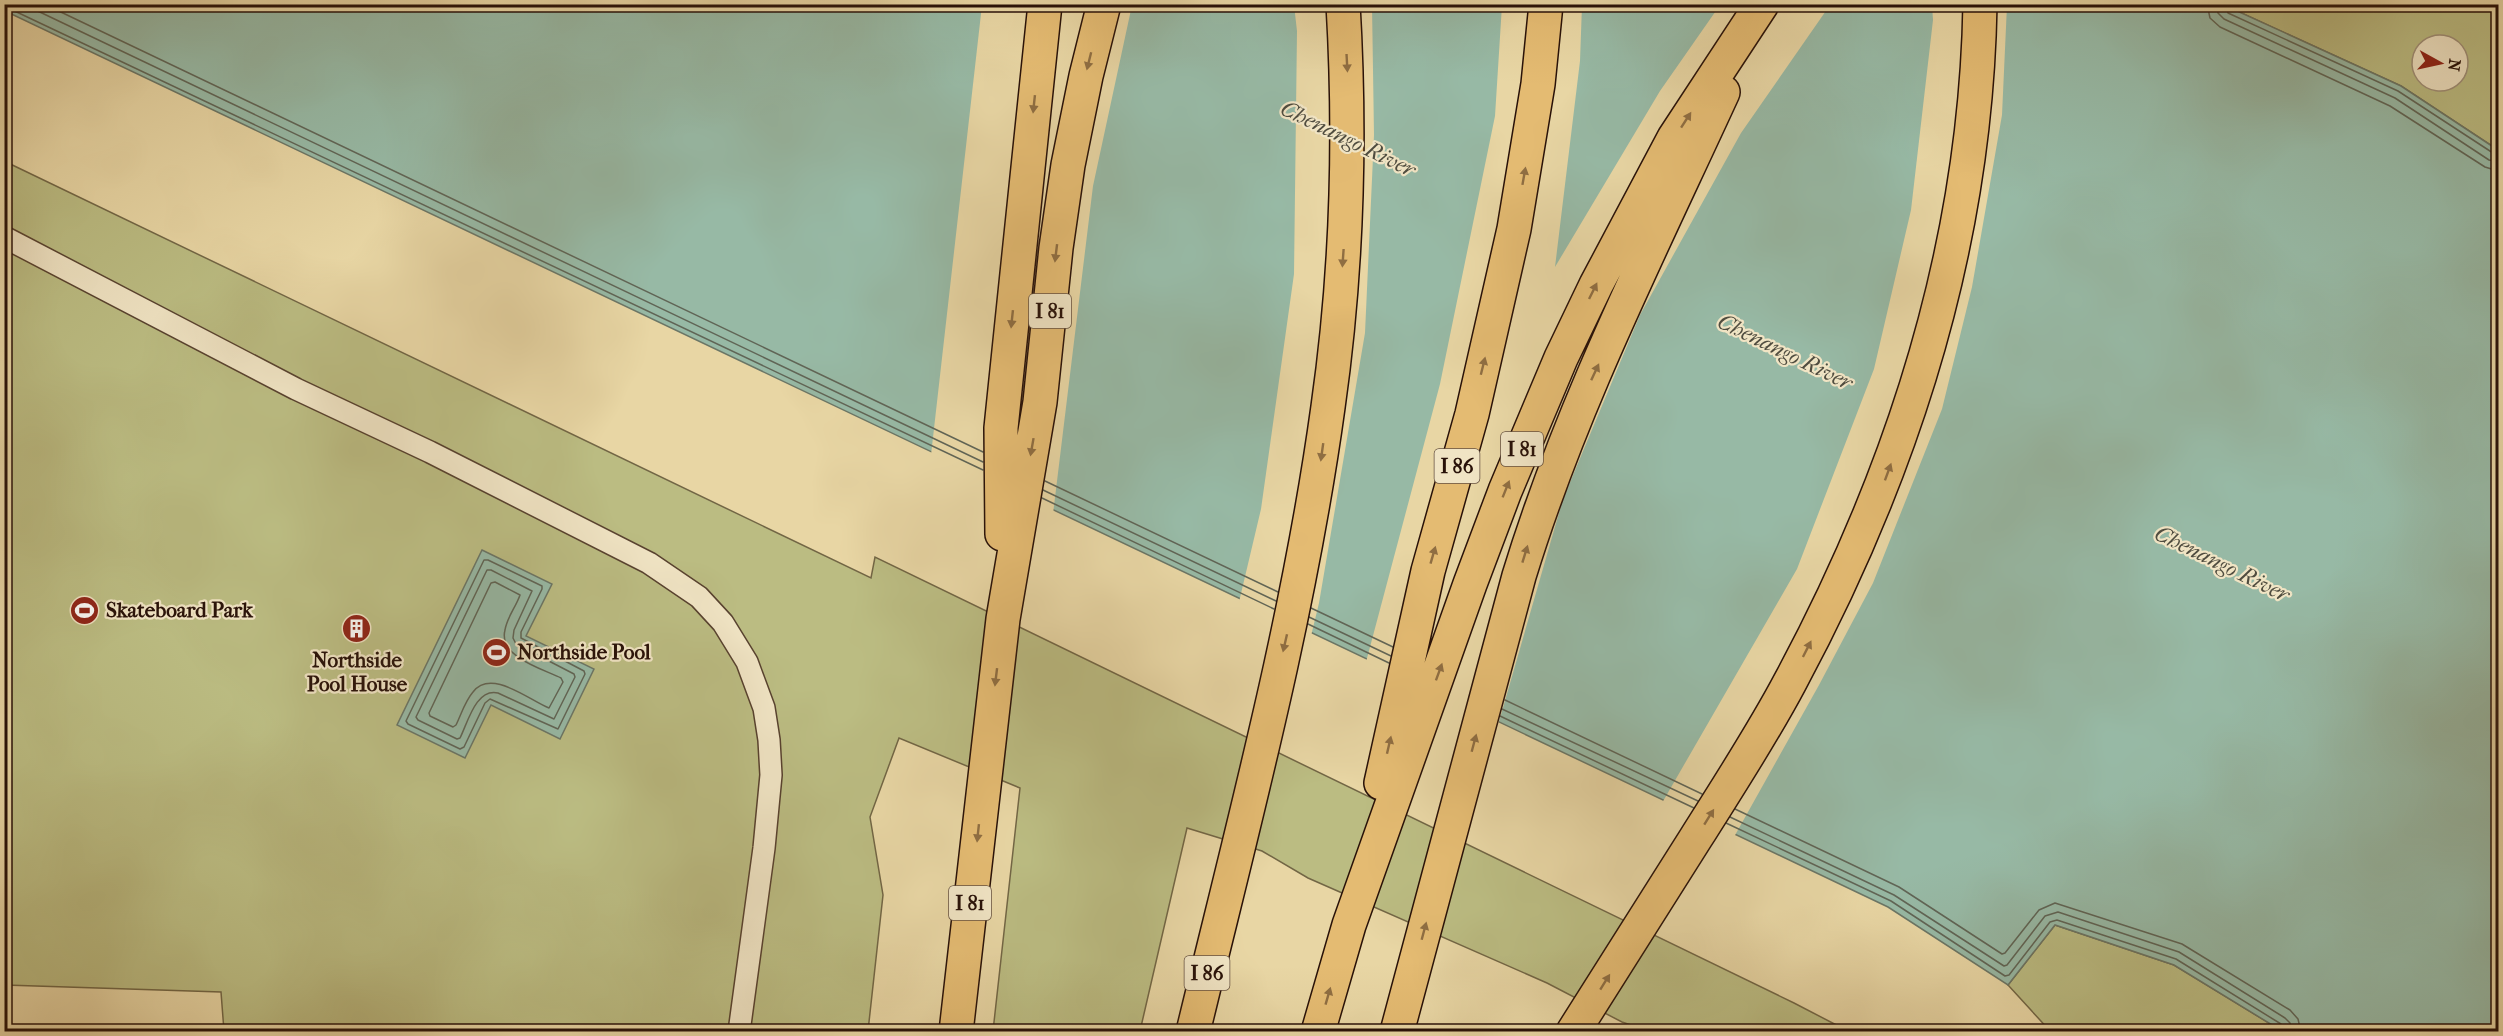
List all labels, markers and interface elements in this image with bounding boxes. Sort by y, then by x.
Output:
north arrow [2410,33,2470,93]
one-way arrow [1084,52,1094,70]
one-way arrow [1342,53,1351,72]
text: N [2444,58,2465,73]
one-way arrow [1029,95,1039,114]
water label: Chenango River [1276,95,1422,184]
one-way arrow [1680,111,1691,128]
one-way arrow [1519,166,1528,185]
one-way arrow [1051,244,1061,263]
one-way arrow [1338,248,1347,267]
one-way arrow [1588,283,1597,300]
road number: I 81 [1029,294,1071,328]
water label: Chenango River [1713,308,1859,397]
one-way arrow [1007,310,1017,329]
one-way arrow [1479,357,1489,376]
one-way arrow [1590,364,1599,381]
road number: I 81 [1501,432,1543,466]
one-way arrow [1028,437,1037,456]
one-way arrow [1317,442,1326,461]
road number: I 86 [1434,449,1480,483]
one-way arrow [1884,463,1893,481]
one-way arrow [1501,479,1511,497]
water label: Chenango River [2150,520,2296,609]
one-way arrow [1521,545,1530,563]
one-way arrow [1428,546,1438,564]
sports icon: Skateboard Park [69,594,101,626]
place label: Skateboard Park [106,598,254,622]
building icon: Northside Pool House [341,613,373,645]
one-way arrow [1280,634,1289,653]
sports icon: Northside Pool [480,636,512,668]
place label: Northside Pool [517,640,651,664]
one-way arrow [1802,640,1812,658]
place label: Northside Pool House [307,648,408,696]
one-way arrow [1435,663,1444,681]
one-way arrow [991,668,1000,687]
one-way arrow [1470,733,1479,751]
one-way arrow [1385,735,1394,754]
one-way arrow [1703,809,1714,825]
one-way arrow [973,823,983,842]
road number: I 81 [949,886,991,920]
one-way arrow [1420,922,1430,940]
road number: I 86 [1184,956,1230,990]
one-way arrow [1599,974,1610,990]
one-way arrow [1324,987,1333,1005]

